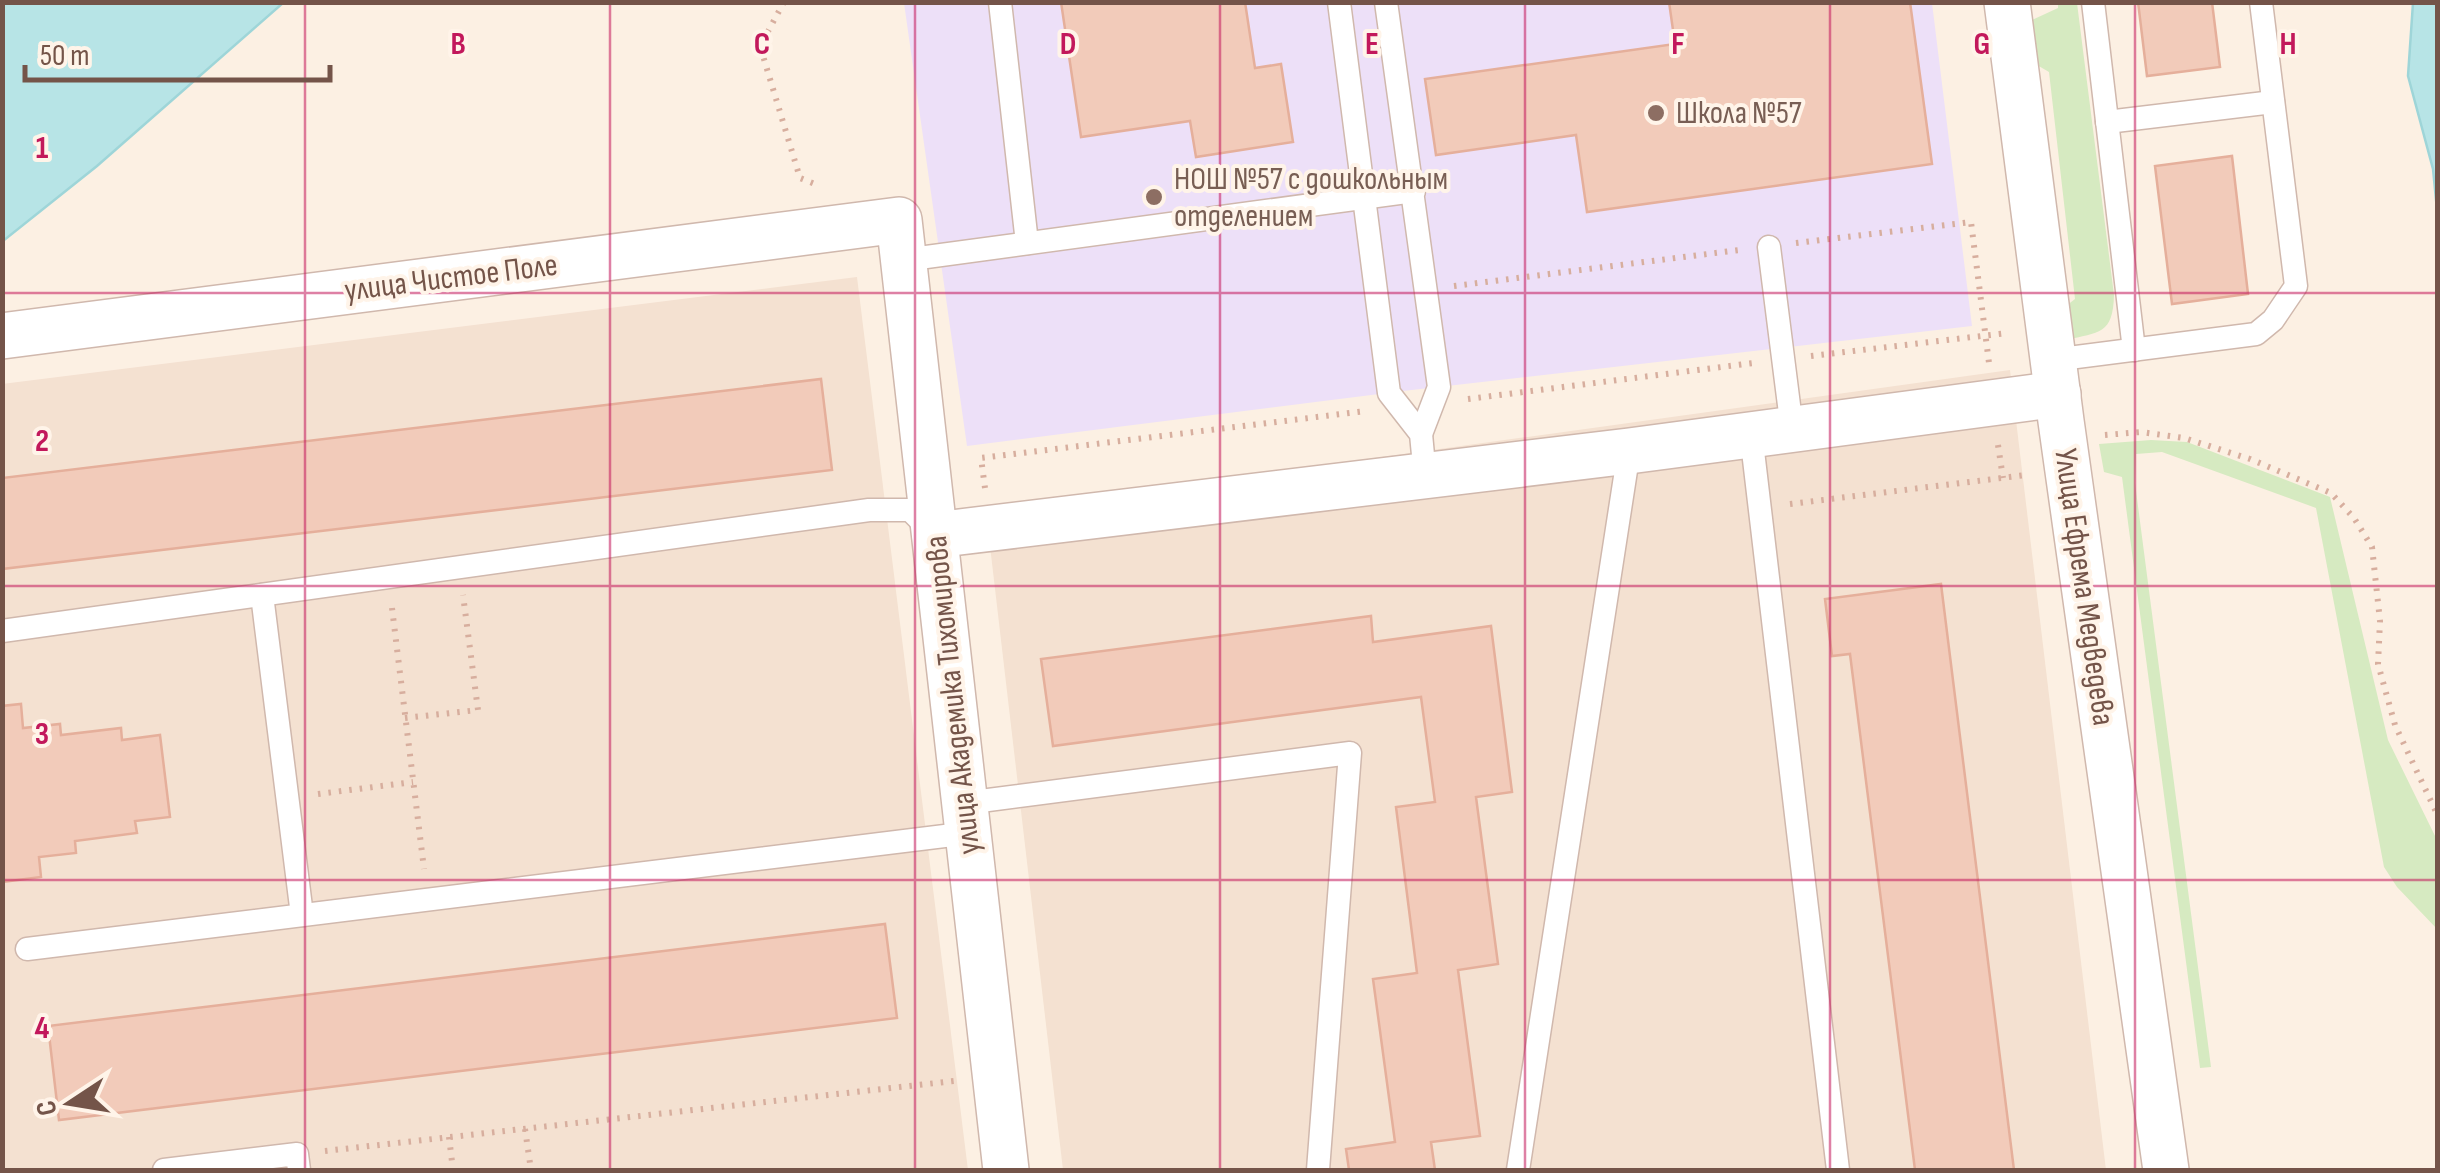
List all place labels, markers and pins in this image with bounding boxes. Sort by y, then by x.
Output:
place label: Школа №57 [1676,94,1802,133]
marker: Школа №57 [1645,102,1667,124]
place label: НОШ №57 с дошкольным отделением [1174,160,1448,236]
marker: НОШ №57 с дошкольным отделением [1143,186,1165,208]

